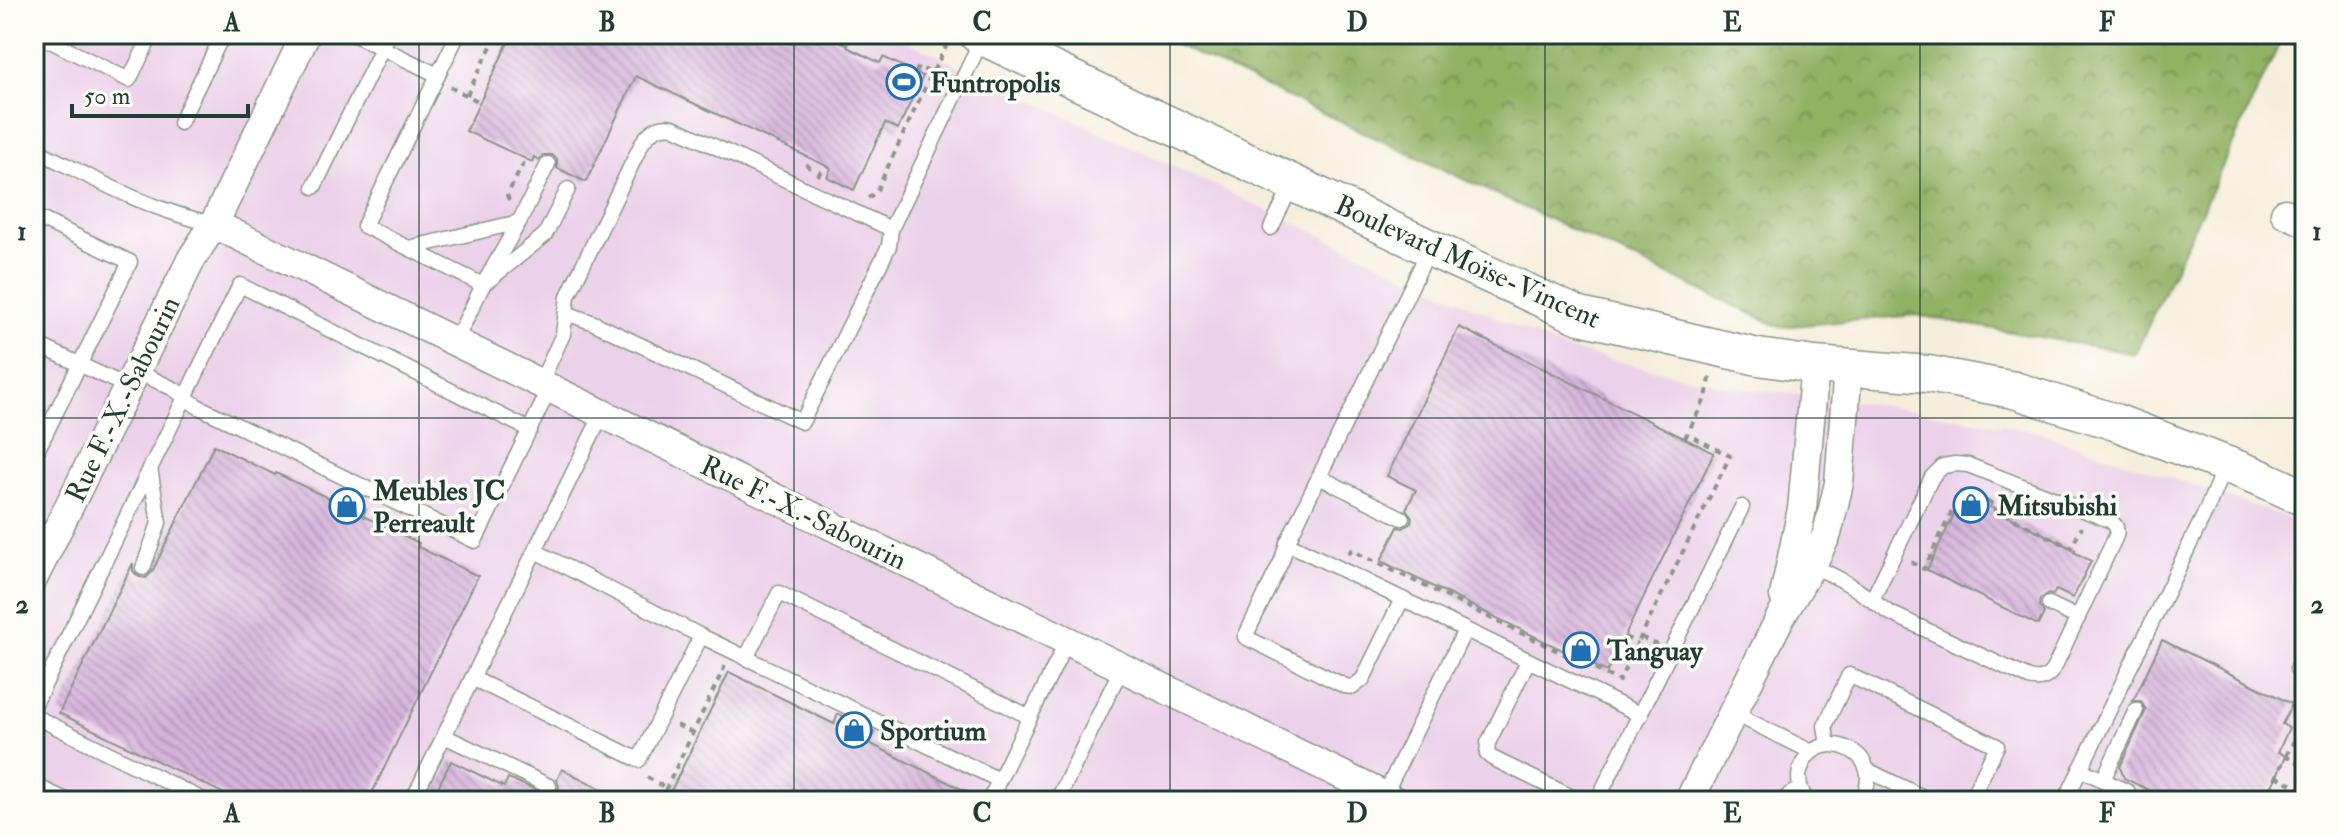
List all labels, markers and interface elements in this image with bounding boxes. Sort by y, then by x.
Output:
text: A [223,7,241,39]
text: B [598,7,616,39]
text: C [972,7,992,39]
text: D [1346,7,1368,39]
text: E [1723,7,1742,39]
text: F [2099,7,2116,39]
sports icon: Funtropolis [885,63,923,101]
place label: Funtropolis [930,66,1061,101]
scale bar [72,68,248,118]
text: 50 m [84,81,131,112]
street label: Boulevard Moïse-Vincent [1329,188,1606,337]
text: 1 [17,216,27,248]
text: 1 [2312,216,2322,248]
street label: Rue F.-X.-Sabourin [58,291,188,509]
street label: Rue F.-X.-Sabourin [694,448,912,578]
place label: Meubles JC Perreault [372,474,505,541]
shop icon: Mitsubishi [1952,486,1990,524]
shop icon: Meubles JC Perreault [328,487,366,525]
place label: Mitsubishi [1996,489,2118,524]
text: 2 [15,589,29,621]
text: 2 [2310,589,2324,621]
shop icon: Tanguay [1562,631,1600,669]
place label: Tanguay [1606,634,1704,669]
shop icon: Sportium [835,711,873,749]
place label: Sportium [880,714,987,749]
text: A [223,798,241,830]
text: B [598,798,616,830]
text: C [972,798,992,830]
text: D [1346,798,1368,830]
text: E [1723,798,1742,830]
text: F [2099,798,2116,830]

